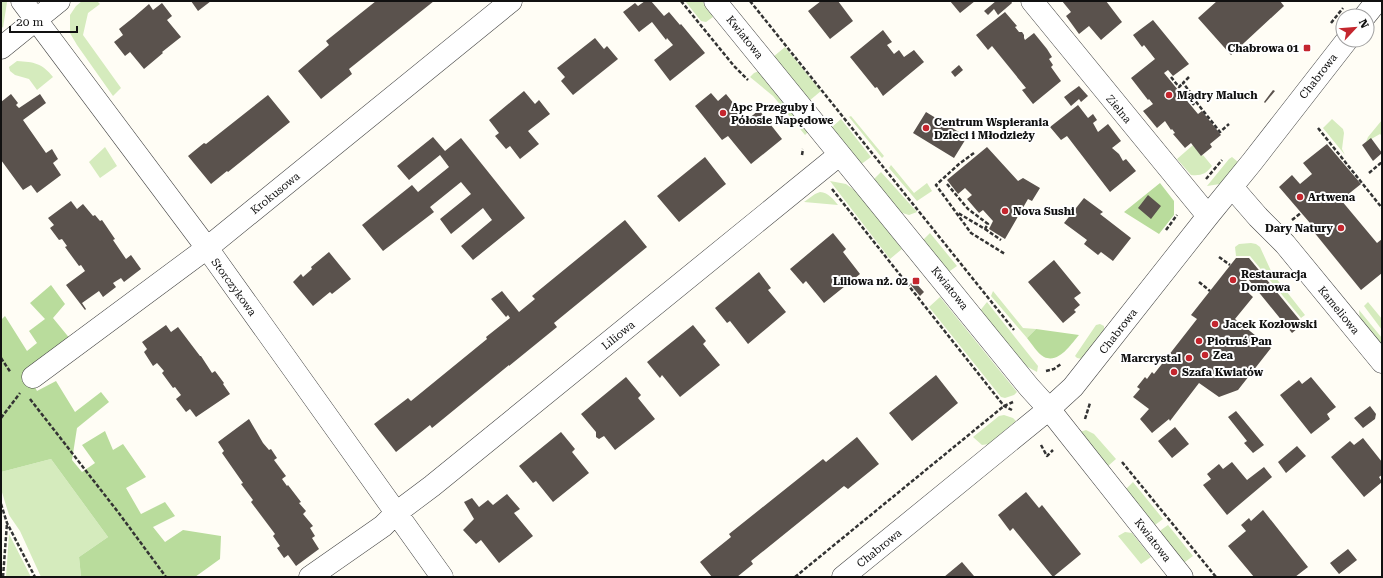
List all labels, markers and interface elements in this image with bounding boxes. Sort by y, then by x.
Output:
scale bar [10,8,77,34]
north arrow [1335,8,1375,48]
street label: Kwiatowa [723,13,766,61]
text: 20 m [16,15,43,29]
text: N [1356,17,1371,31]
place label: Chabrowa 01 [1227,42,1299,55]
marker: Chabrowa 01 [1302,43,1312,53]
street label: Chabrowa [1297,51,1340,102]
place label: Mądry Maluch [1177,89,1258,102]
marker: Mądry Maluch [1164,90,1174,100]
street label: Zielna [1103,92,1134,126]
place label: Apc Przeguby i Półosie Napędowe [731,101,834,127]
marker: Apc Przeguby i Półosie Napędowe [718,108,728,118]
place label: Centrum Wspierania Dzieci i Młodzieży [934,116,1049,142]
marker: Centrum Wspierania Dzieci i Młodzieży [921,123,931,133]
street label: Krokusowa [248,170,303,217]
place label: Artwena [1308,191,1356,204]
marker: Artwena [1295,192,1305,202]
place label: Nova Sushi [1013,205,1075,218]
marker: Nova Sushi [1000,206,1010,216]
place label: Dary Natury [1265,222,1333,235]
marker: Dary Natury [1336,223,1346,233]
street label: Storczykowa [208,256,259,319]
street label: Kwiatowa [928,264,971,312]
place label: Restauracja Domowa [1241,268,1307,294]
place label: Liliowa nż. 02 [833,275,908,288]
marker: Restauracja Domowa [1228,275,1238,285]
marker: Liliowa nż. 02 [911,276,921,286]
street label: Kameliowa [1315,284,1362,337]
street label: Chabrowa [1097,306,1140,357]
street label: Liliowa [599,318,637,353]
place label: Jacek Kozłowski [1223,318,1317,331]
marker: Jacek Kozłowski [1210,319,1220,329]
place label: Piotruś Pan [1207,335,1273,348]
marker: Piotruś Pan [1194,336,1204,346]
place label: Zea [1213,349,1234,362]
marker: Zea [1200,350,1210,360]
place label: Marcrystal [1121,352,1181,365]
marker: Marcrystal [1184,353,1194,363]
place label: Szafa Kwiatów [1182,366,1264,379]
marker: Szafa Kwiatów [1169,367,1179,377]
street label: Kwiatowa [1132,516,1174,565]
street label: Chabrowa [854,526,904,570]

